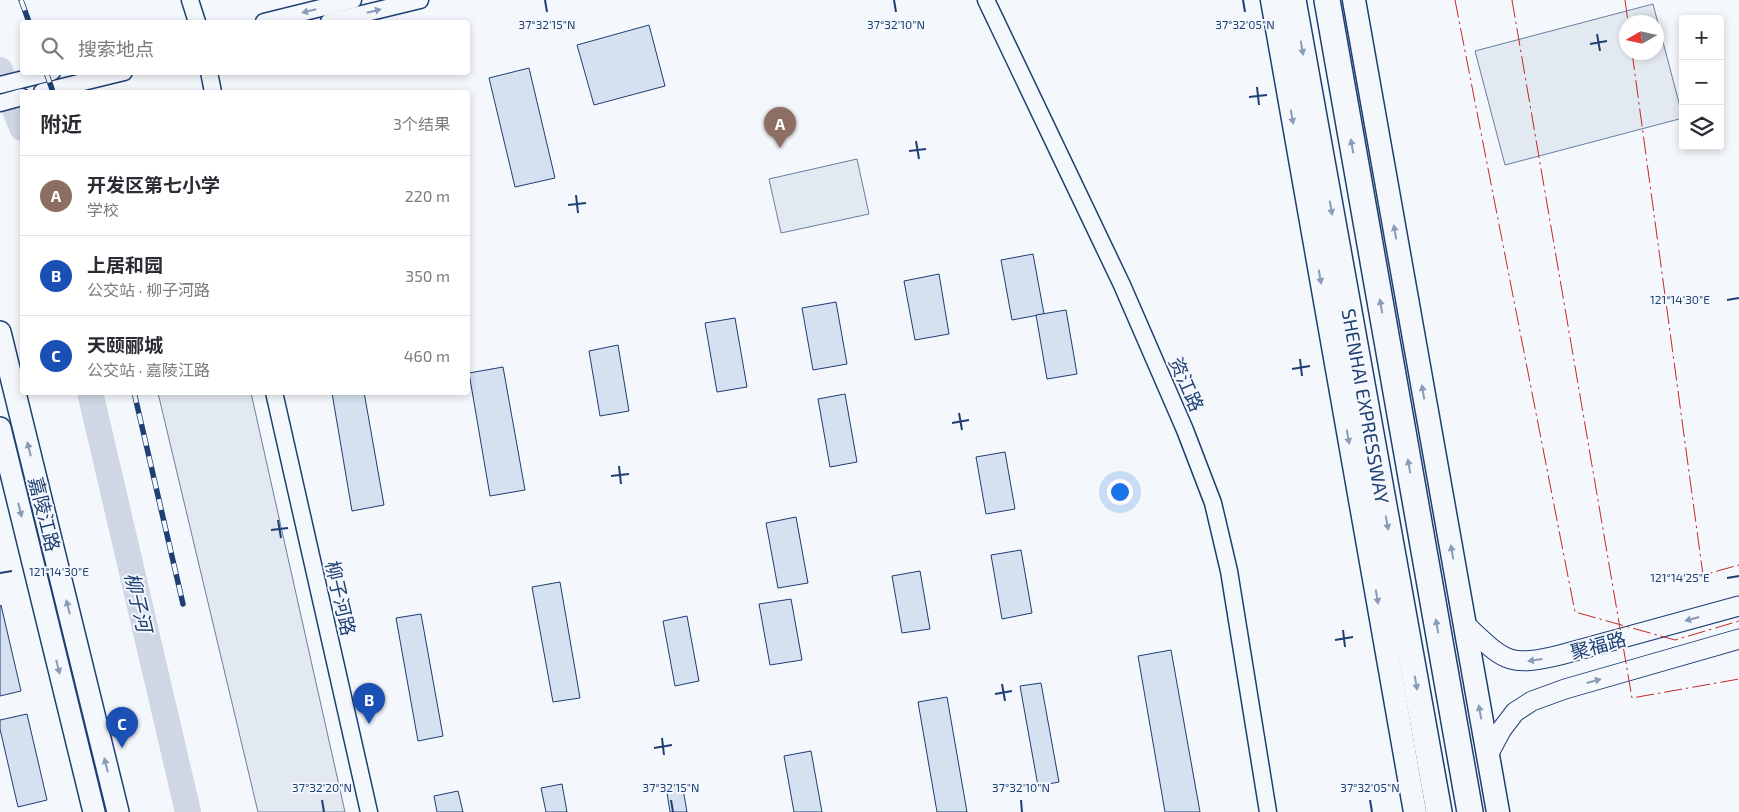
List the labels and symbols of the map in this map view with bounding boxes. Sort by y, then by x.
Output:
one-way arrow [301,7,316,15]
one-way arrow [367,7,382,15]
north arrow [1619,15,1664,60]
text: 37°32'15"N [518,17,576,31]
text: 37°32'10"N [867,17,925,31]
text: 37°32'05"N [1215,17,1275,31]
one-way arrow [1298,40,1306,56]
pin: A [764,107,796,148]
one-way arrow [1288,109,1296,125]
one-way arrow [1348,138,1356,154]
one-way arrow [1327,200,1335,216]
one-way arrow [1390,224,1398,240]
one-way arrow [1316,269,1324,285]
text: 121°14'30"E [1650,292,1710,306]
one-way arrow [1376,298,1384,314]
street label: SHENHAI EXPRESSWAY [1338,307,1395,505]
street label: 资江路 [1165,353,1209,415]
one-way arrow [1419,385,1427,400]
one-way arrow [1345,429,1353,445]
one-way arrow [25,442,33,457]
one-way arrow [1405,458,1413,474]
street label: 嘉陵江路 [25,474,65,554]
your location [1107,479,1133,505]
one-way arrow [16,502,24,517]
one-way arrow [1384,515,1392,531]
one-way arrow [1448,544,1456,560]
street label: 柳子河路 [321,558,361,638]
text: 121°14'30"E [29,564,89,578]
water label: 柳子河 [121,570,158,638]
text: 121°14'25"E [1650,570,1710,584]
one-way arrow [1373,589,1381,605]
one-way arrow [64,599,72,614]
one-way arrow [1684,615,1699,623]
one-way arrow [1433,618,1441,634]
street label: 聚福路 [1567,627,1629,663]
one-way arrow [1527,657,1543,665]
one-way arrow [54,660,62,675]
one-way arrow [1412,675,1420,691]
one-way arrow [1586,677,1601,685]
pin: B [353,683,385,724]
one-way arrow [1476,704,1484,720]
pin: C [106,707,138,748]
one-way arrow [102,757,110,772]
text: 37°32'20"N [292,780,352,794]
text: 37°32'15"N [642,780,700,794]
text: 37°32'10"N [992,780,1050,794]
text: 37°32'05"N [1340,780,1400,794]

